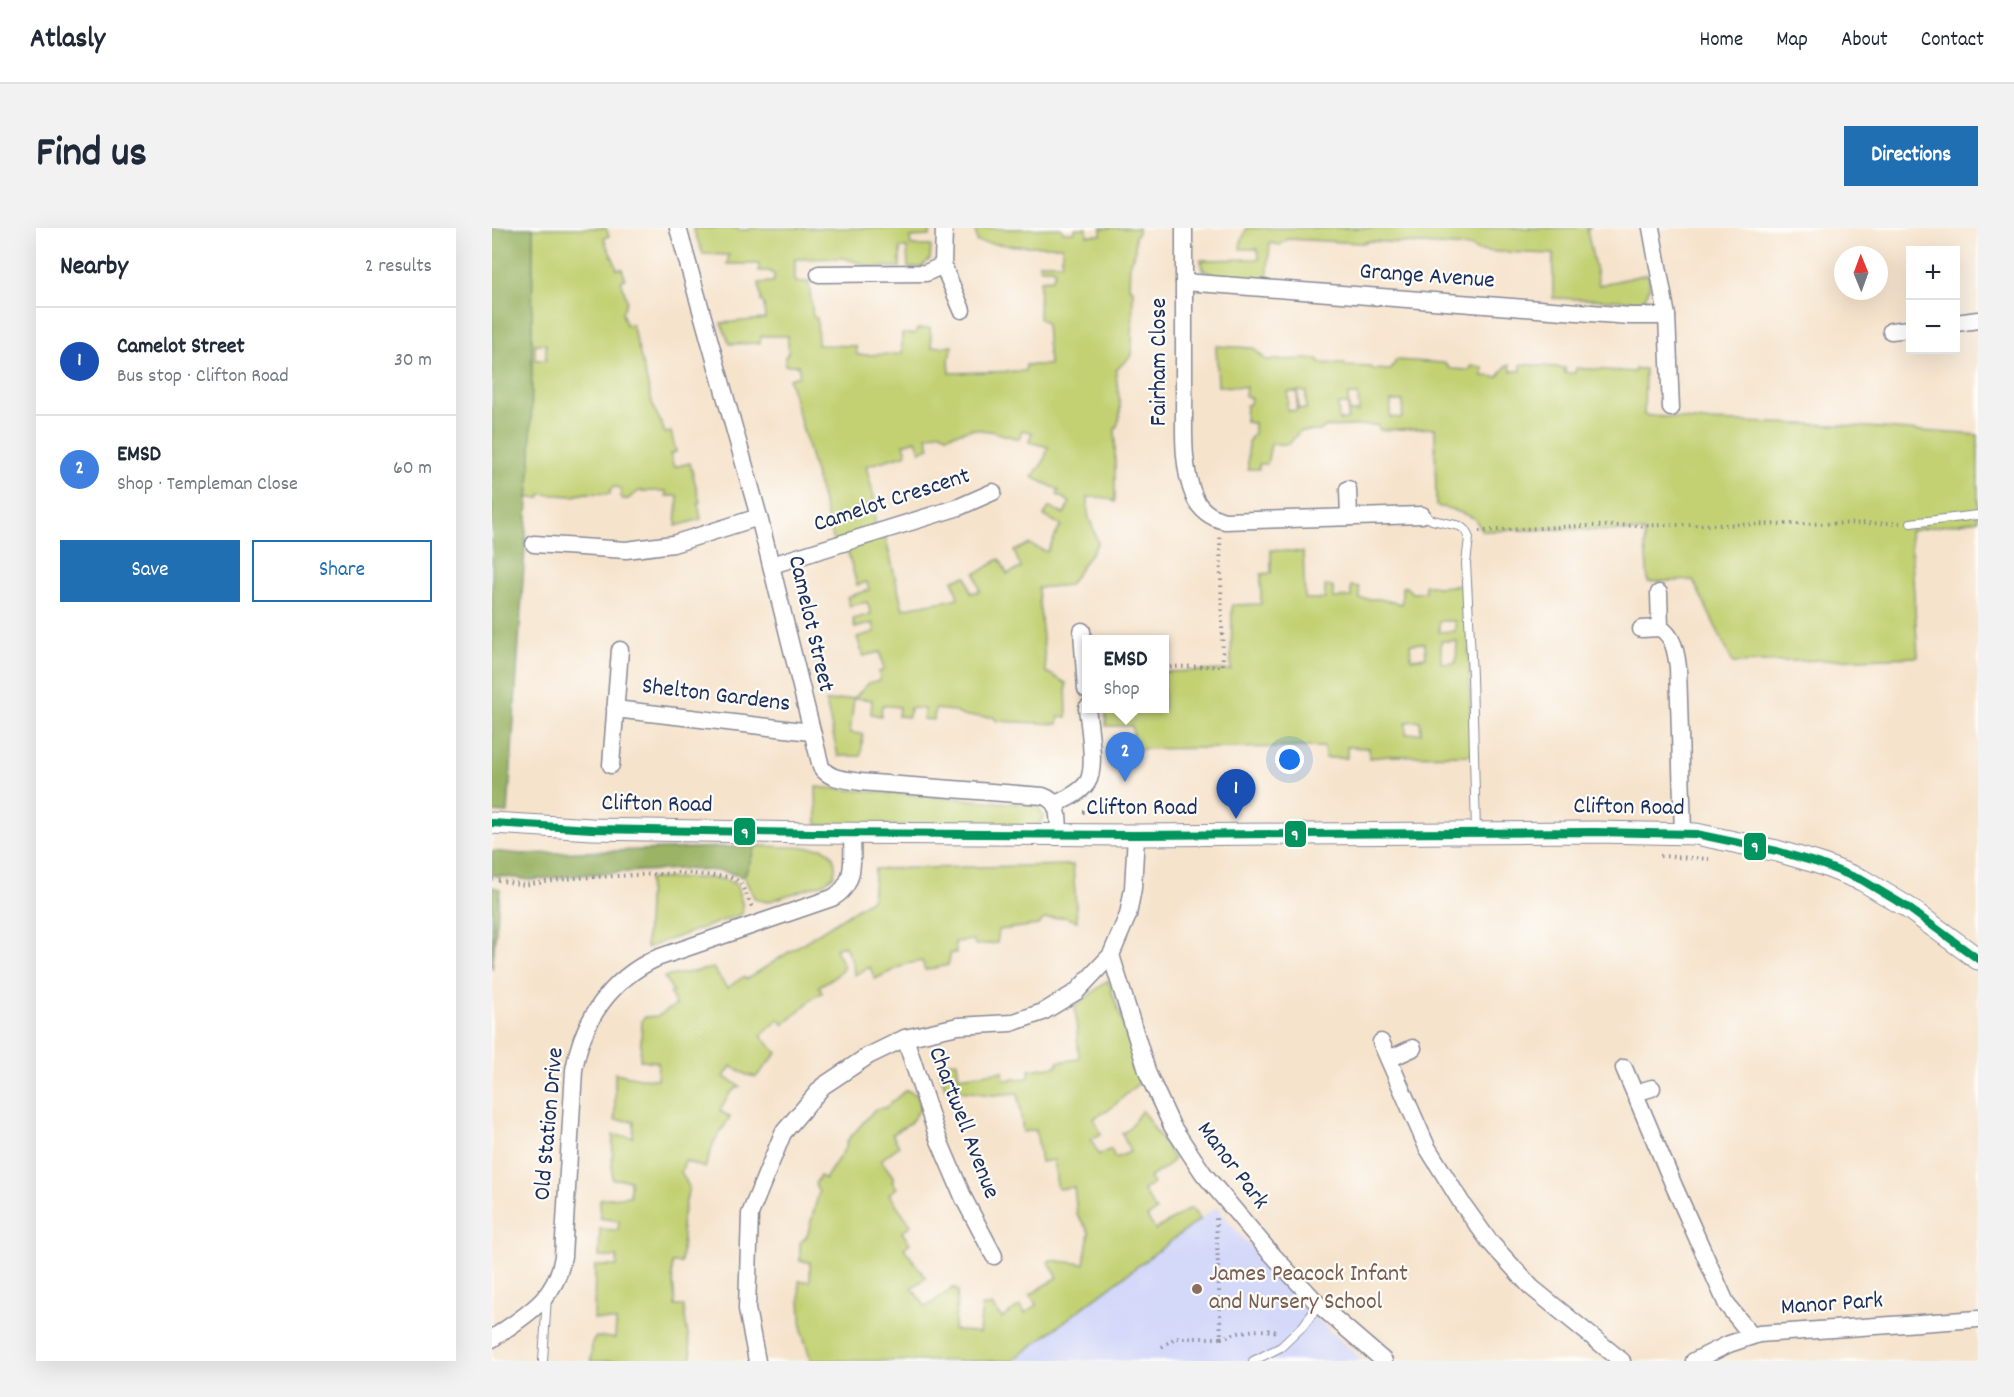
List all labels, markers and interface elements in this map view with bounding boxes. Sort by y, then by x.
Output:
text: Atlasly [30,21,105,61]
text: Home [1699,26,1743,56]
text: Map [1776,26,1808,56]
text: About [1841,26,1888,56]
text: Contact [1921,26,1984,56]
text: Find us [36,126,147,186]
button: Directions [1844,126,1978,186]
north arrow [1834,246,1888,300]
map controls [1906,246,1960,354]
button: + [1906,246,1960,300]
text: Nearby [60,249,128,286]
text: 2 results [365,253,432,281]
street label: Grange Avenue [1358,255,1496,299]
street label: Fairham Close [1143,298,1177,426]
button: − [1906,300,1960,354]
text: Camelot Street [117,332,245,363]
text: 1 [77,347,82,375]
text: 30 m [394,347,432,375]
text: Bus stop · Clifton Road [117,363,289,391]
text: EMSD [117,440,161,471]
text: 2 [75,455,84,483]
text: 60 m [393,455,432,483]
street label: Camelot Crescent [809,460,975,542]
text: Shop · Templeman Close [117,471,298,499]
button: Save [60,540,240,602]
button: Share [252,540,432,602]
street label: Camelot Street [778,552,842,696]
popup [1082,635,1169,713]
text: EMSD [1104,645,1147,676]
street label: Shelton Gardens [640,670,792,722]
text: Shop [1104,676,1140,704]
pin: 2 [1106,732,1144,782]
your location [1275,745,1304,774]
pin: 1 [1216,770,1256,819]
street label: Clifton Road [601,787,713,823]
street label: Clifton Road [1573,790,1685,826]
street label: Clifton Road [1086,792,1198,826]
line badge: 9 [733,817,756,846]
line badge: 9 [1284,820,1307,848]
text: 9 [741,823,749,846]
text: 9 [1291,825,1299,848]
line badge: 9 [1743,832,1767,861]
text: 9 [1751,837,1759,860]
street label: Chartwell Avenue [918,1042,1008,1204]
street label: Old Station Drive [526,1046,574,1202]
street label: Manor Park [1188,1115,1276,1217]
place label: James Peacock Infant and Nursery School [1209,1258,1408,1320]
marker: James Peacock Infant and Nursery School [1190,1282,1204,1296]
street label: Manor Park [1780,1284,1884,1326]

